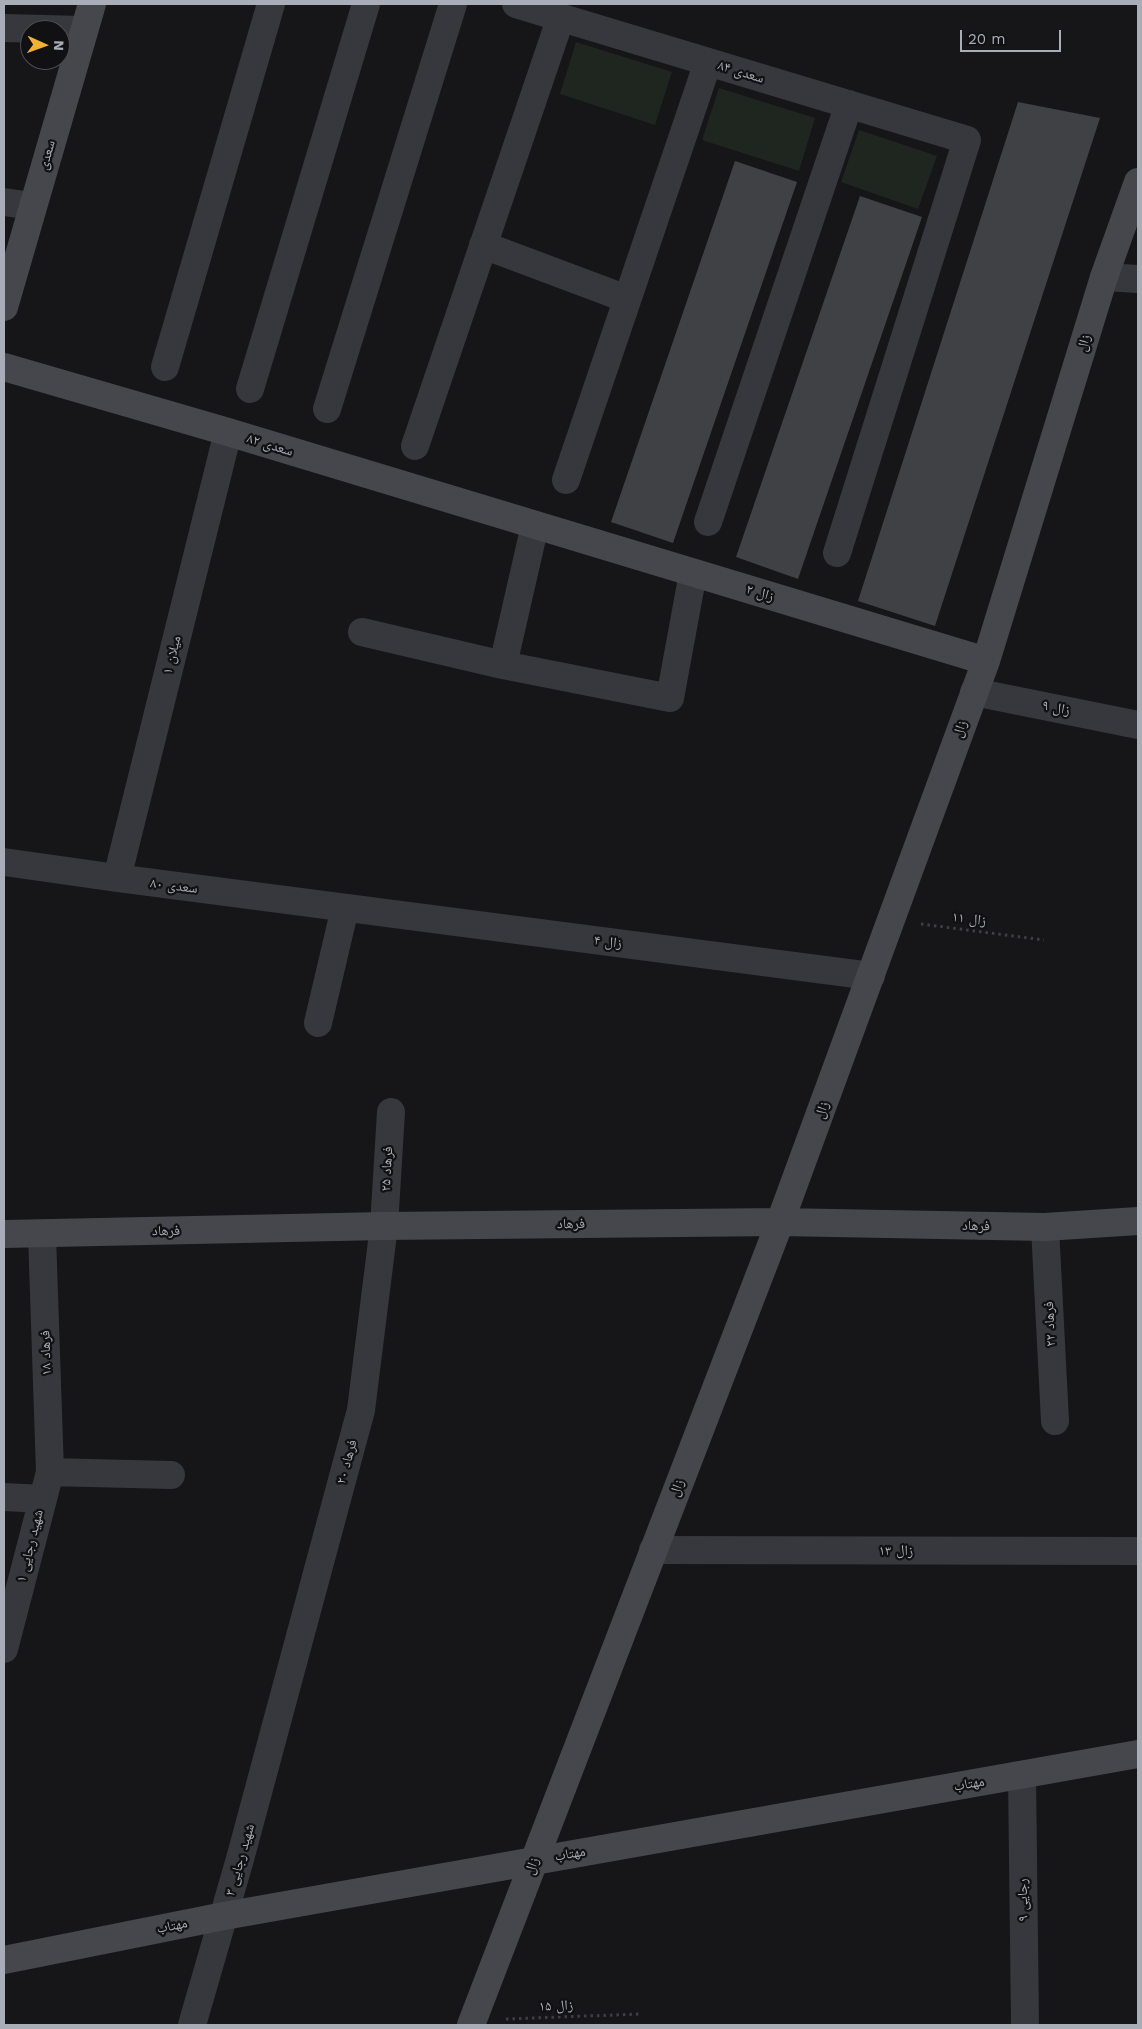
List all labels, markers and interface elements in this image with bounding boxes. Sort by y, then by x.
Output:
north arrow [20,20,70,70]
scale bar [962,20,1063,52]
text: 20 m [968,30,1006,48]
text: N [51,40,67,51]
street label: سعدی ۸۴ [716,57,766,87]
street label: سعدی [35,138,59,172]
street label: زال [1073,332,1095,354]
street label: سعدی ۸۲ [245,430,295,460]
street label: زال ۲ [744,581,776,605]
street label: میلان ۱ [159,634,185,676]
street label: زال ۹ [1041,697,1071,719]
street label: زال [949,718,971,740]
street label: سعدی ۸۰ [149,875,199,897]
street label: زال ۱۱ [951,909,987,929]
street label: زال ۴ [593,932,623,952]
street label: زال [811,1099,833,1121]
street label: فرهاد ۲۵ [377,1146,397,1192]
street label: فرهاد [557,1215,585,1233]
street label: فرهاد [962,1217,990,1235]
street label: فرهاد [152,1222,180,1240]
street label: فرهاد ۲۲ [1040,1301,1060,1347]
street label: فرهاد ۱۸ [37,1330,55,1376]
street label: فرهاد ۲۰ [333,1438,361,1486]
street label: زال [666,1477,688,1499]
street label: شهید رجایی ۱ [13,1508,47,1584]
street label: زال ۱۳ [879,1543,913,1559]
street label: مهتاب [952,1773,986,1795]
street label: شهید رجایی ۳ [222,1822,258,1898]
street label: مهتاب [553,1843,587,1865]
street label: زال [521,1855,543,1877]
street label: رجایی ۹ [1014,1878,1032,1922]
street label: مهتاب [155,1915,189,1937]
street label: زال ۱۵ [539,1997,573,2015]

